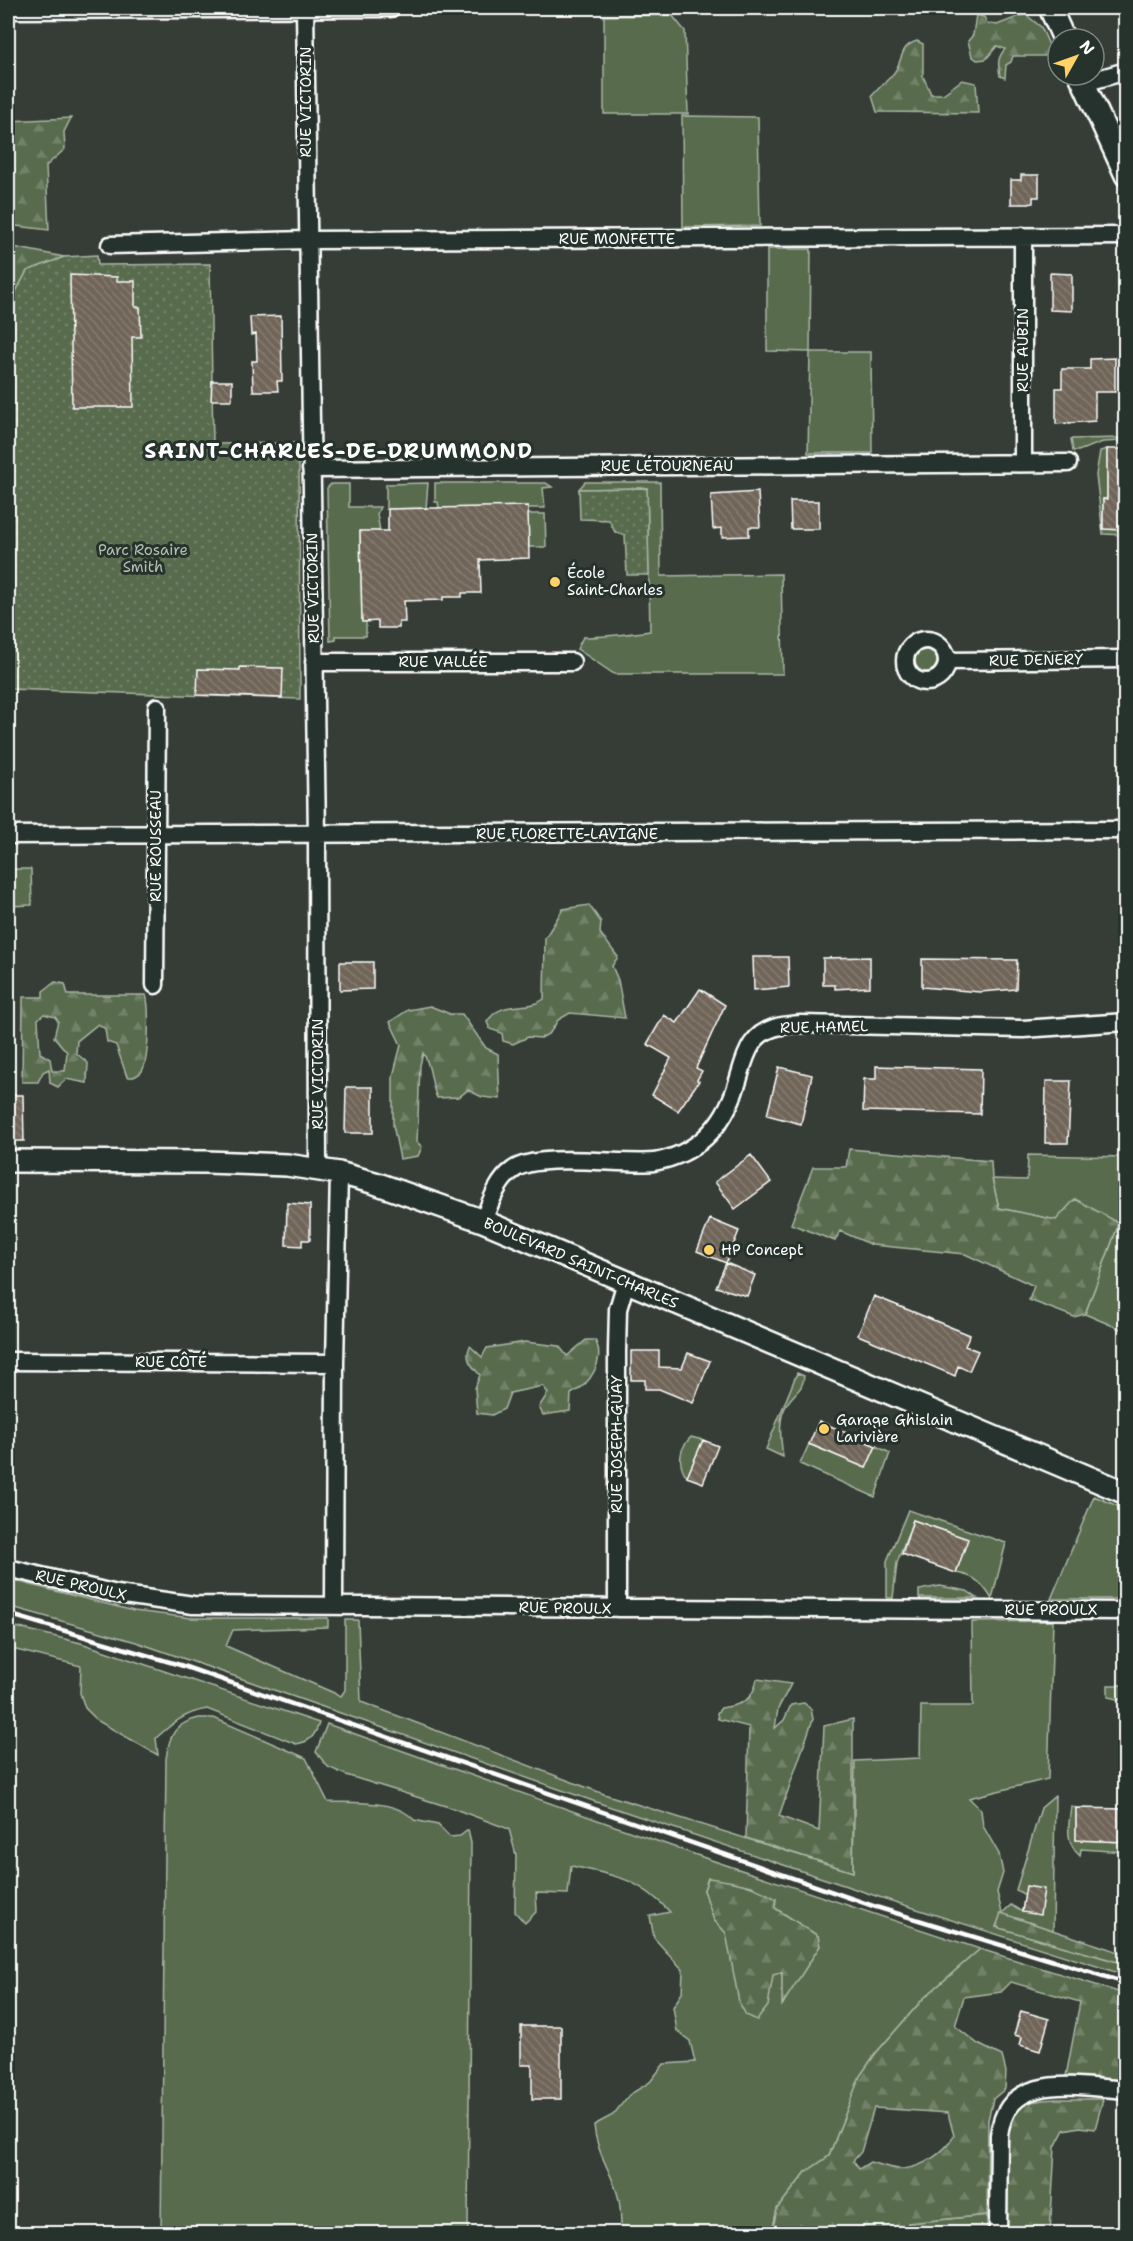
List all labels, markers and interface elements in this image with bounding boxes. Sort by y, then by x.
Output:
north arrow [1046,27,1106,87]
text: N [1075,36,1099,59]
street label: RUE VICTORIN [296,47,316,157]
street label: RUE MONFETTE [559,229,675,249]
street label: RUE AUBIN [1013,308,1033,392]
district label: SAINT-CHARLES-DE-DRUMMOND [144,437,534,465]
street label: RUE LÉTOURNEAU [601,455,733,476]
street label: RUE VICTORIN [302,532,324,644]
park label: Parc Rosaire Smith [98,540,188,577]
place label: École Saint-Charles [567,562,663,600]
marker: École Saint-Charles [548,575,562,589]
street label: RUE DENERY [989,649,1083,671]
street label: RUE VALLÉE [398,651,488,672]
street label: RUE ROUSSEAU [146,790,166,902]
street label: RUE FLORETTE-LAVIGNE [476,824,658,844]
street label: RUE HAMEL [780,1016,868,1038]
street label: RUE VICTORIN [308,1019,328,1129]
street label: BOULEVARD SAINT-CHARLES [481,1213,681,1313]
place label: HP Concept [721,1240,803,1260]
marker: HP Concept [702,1243,716,1257]
street label: RUE CÔTÉ [135,1351,207,1372]
street label: RUE JOSEPH-GUAY [607,1375,627,1513]
place label: Garage Ghislain Larivière [836,1410,953,1447]
marker: Garage Ghislain Larivière [817,1422,831,1436]
street label: RUE PROULX [34,1565,129,1605]
street label: RUE PROULX [518,1597,612,1619]
street label: RUE PROULX [1005,1600,1098,1620]

